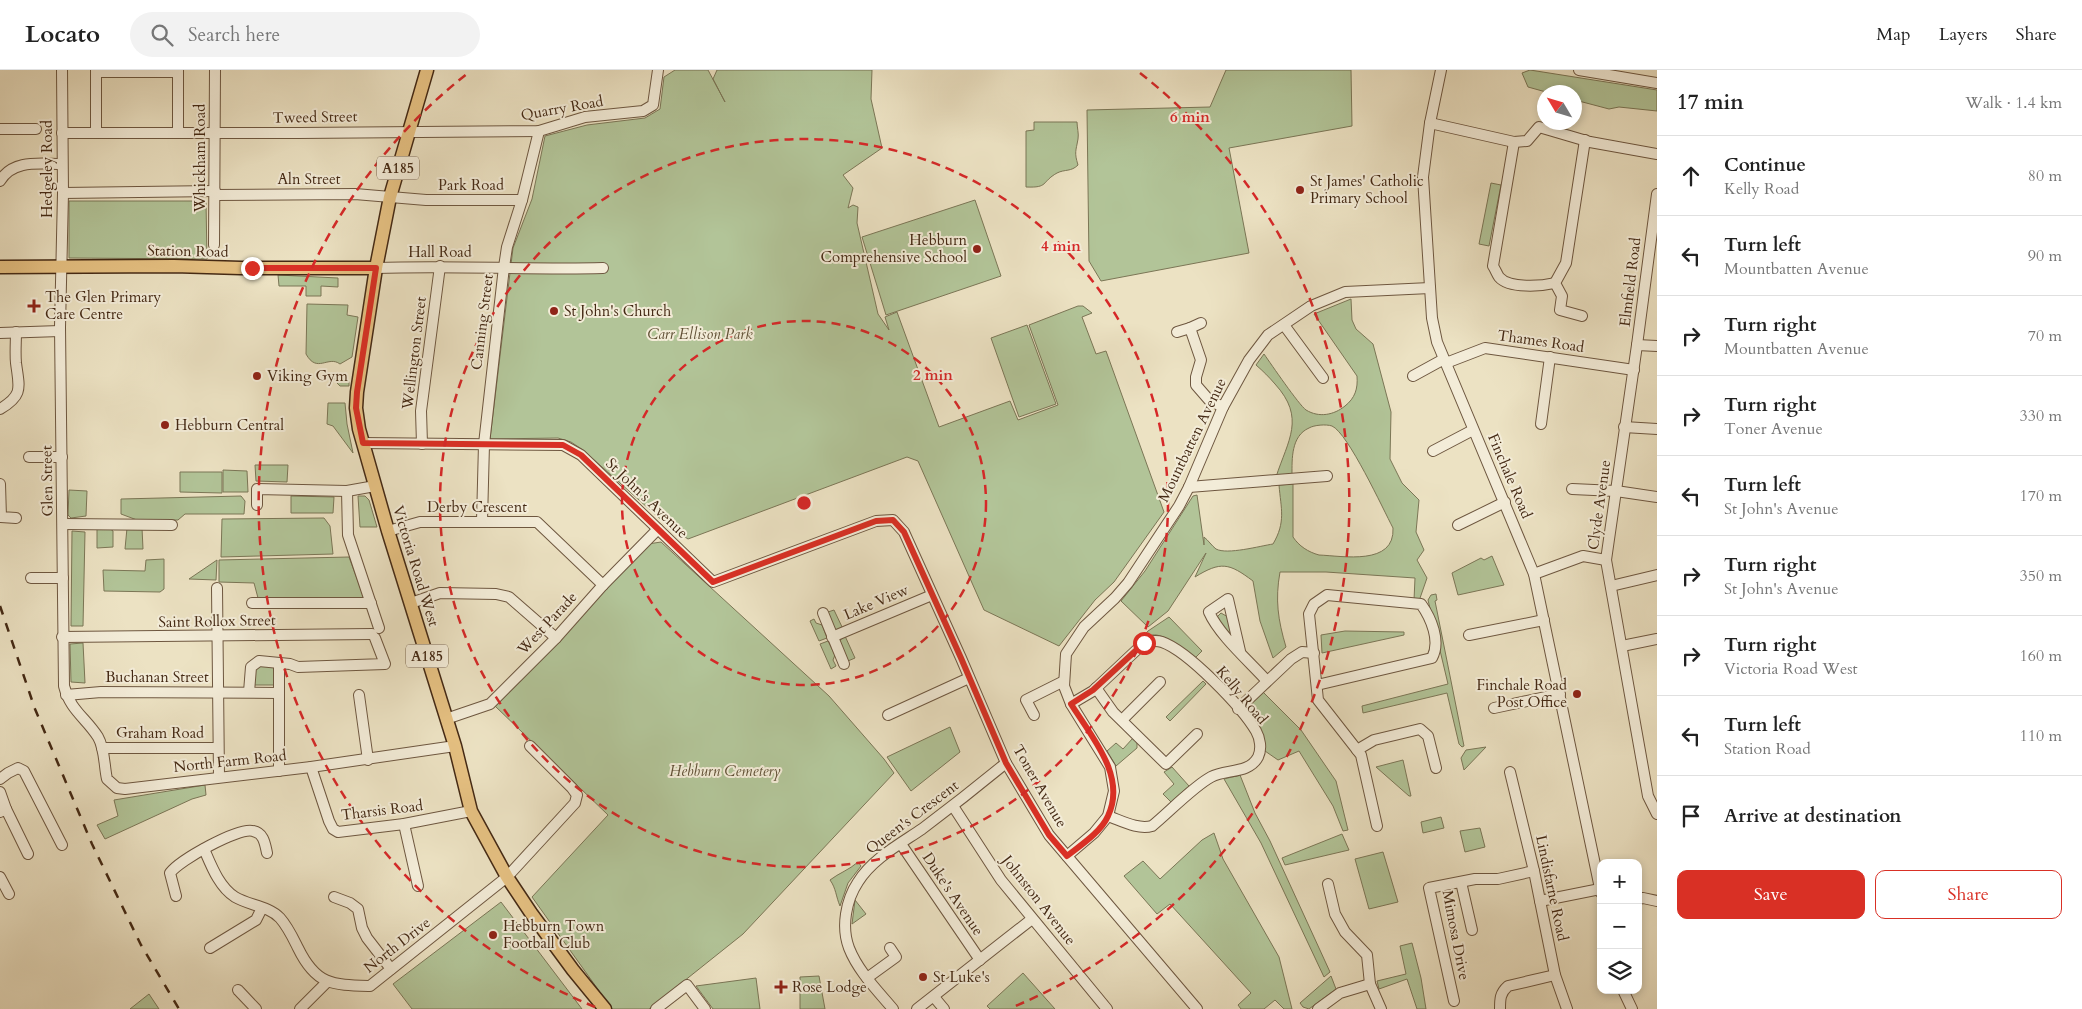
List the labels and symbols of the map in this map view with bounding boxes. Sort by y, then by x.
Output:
north arrow [1537,85,1582,130]
street label: Quarry Road [519,91,605,125]
street label: Whickham Road [190,104,210,213]
street label: Tweed Street [272,106,358,128]
text: 6 min [1170,107,1210,127]
street label: Hedgeley Road [37,120,57,218]
road number: A185 [377,156,419,180]
street label: Aln Street [277,169,341,189]
place label: St James' Catholic Primary School [1310,171,1424,208]
street label: Park Road [438,175,504,195]
marker: St James' Catholic Primary School [1294,184,1306,196]
place label: Hebburn Comprehensive School [821,230,967,267]
text: 4 min [1041,236,1081,256]
street label: Elmfield Road [1615,236,1645,328]
street label: Station Road [147,240,229,262]
street label: Hall Road [408,242,472,262]
marker: Hebburn Comprehensive School [971,243,983,255]
route end [241,257,264,280]
street label: Canning Street [466,273,498,371]
place label: The Glen Primary Care Centre [45,287,161,324]
street label: Wellington Street [397,295,431,412]
marker: The Glen Primary Care Centre [27,299,41,313]
place label: St John's Church [564,301,672,321]
marker: St John's Church [548,305,560,317]
park label: Carr Ellison Park [647,324,753,344]
street label: Thames Road [1496,325,1586,357]
text: 2 min [913,365,953,385]
place label: Viking Gym [267,366,348,386]
marker: Viking Gym [251,370,263,382]
street label: Mountbatten Avenue [1153,374,1231,505]
place label: Hebburn Central [175,415,284,435]
marker: Hebburn Central [159,419,171,431]
street label: Finchale Road [1483,430,1537,522]
street label: Glen Street [36,445,58,517]
street label: St John's Avenue [601,454,693,543]
street label: Clyde Avenue [1583,459,1615,551]
centre of rings [795,494,813,512]
street label: Derby Crescent [427,497,527,517]
street label: Victoria Road West [388,503,444,629]
street label: Lake View [841,579,911,625]
street label: West Parade [512,587,581,660]
street label: Saint Rollox Street [158,610,276,632]
route start [1133,632,1156,655]
road number: A185 [406,644,448,668]
street label: Kelly Road [1212,662,1272,728]
street label: Buchanan Street [105,667,209,687]
place label: Finchale Road Post Office [1477,675,1567,712]
marker: Finchale Road Post Office [1571,688,1583,700]
street label: Graham Road [116,723,204,743]
street label: Toner Avenue [1008,741,1072,831]
street label: North Farm Road [172,745,288,777]
park label: Hebburn Cemetery [669,761,781,781]
street label: Queen's Crescent [861,775,963,859]
street label: Tharsis Road [340,795,424,825]
street label: Lindisfarne Road [1531,833,1573,943]
street label: Duke's Avenue [918,848,988,940]
street label: Johnston Avenue [996,849,1081,949]
street label: Mimosa Drive [1438,888,1475,982]
street label: North Drive [359,912,435,977]
place label: Hebburn Town Football Club [503,916,605,953]
marker: Hebburn Town Football Club [487,929,499,941]
place label: St Luke's [933,967,990,987]
marker: St Luke's [917,971,929,983]
place label: Rose Lodge [792,977,867,997]
marker: Rose Lodge [774,980,788,994]

